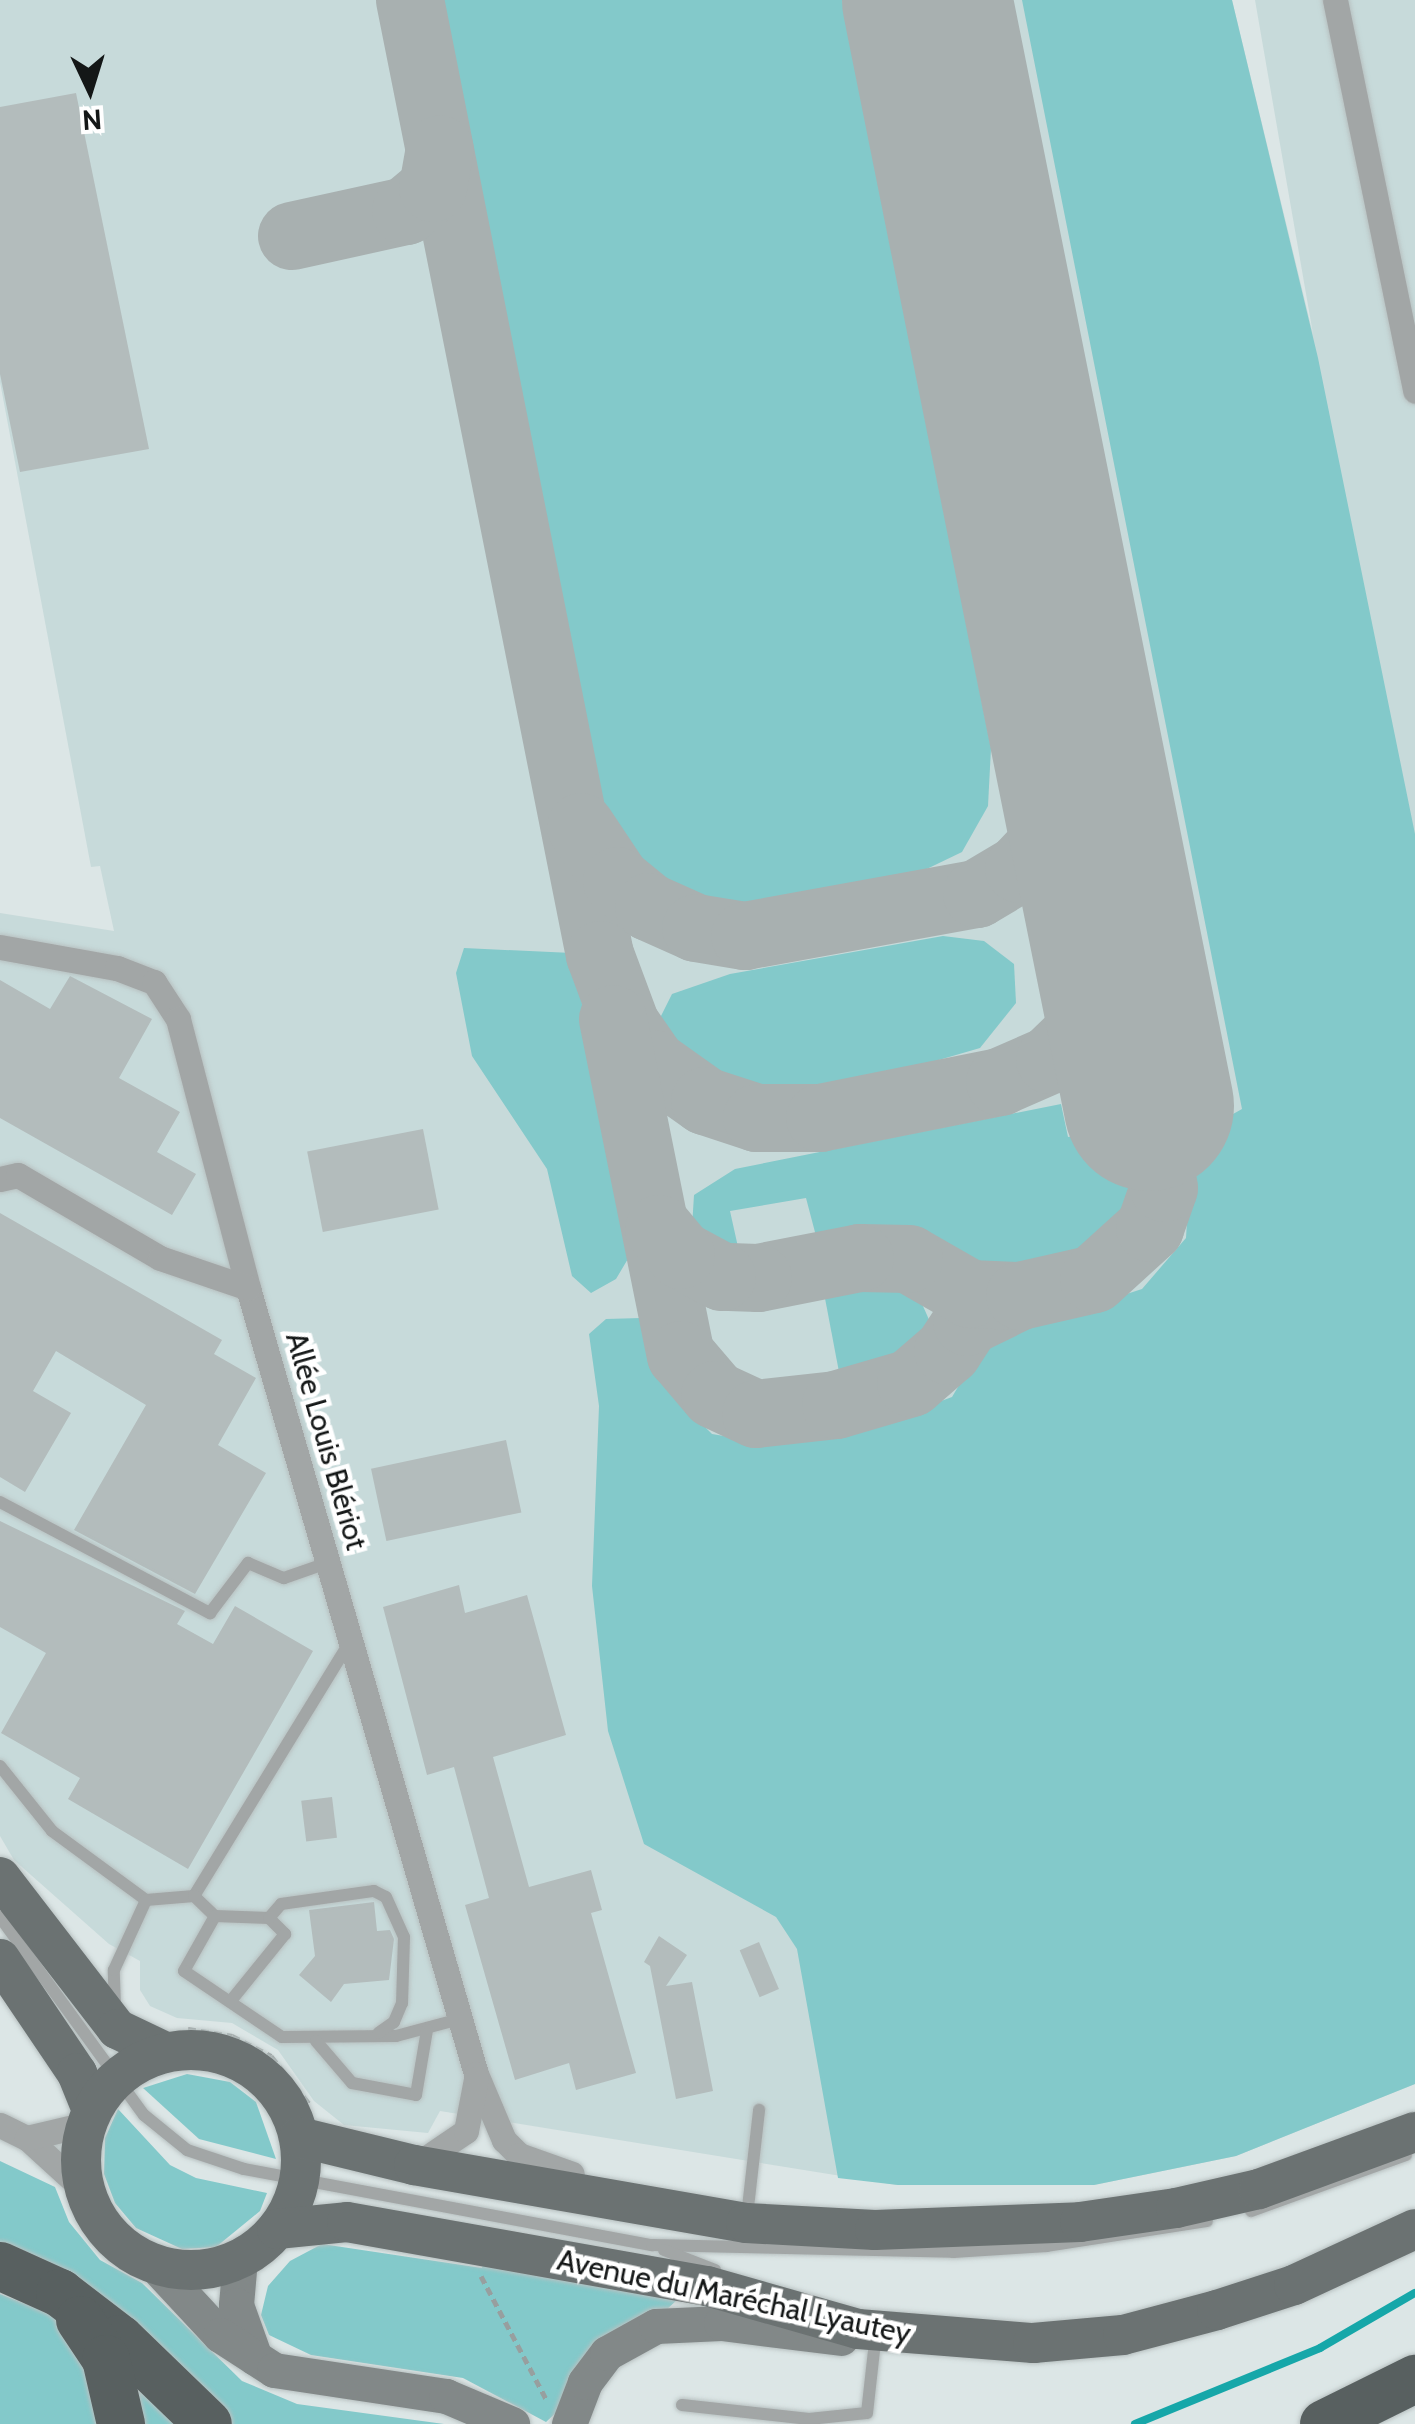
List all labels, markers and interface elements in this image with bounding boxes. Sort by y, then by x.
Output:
north arrow [40,40,140,140]
text: N [81,102,103,138]
street label: Allée Louis Blériot [278,1328,374,1554]
street label: Avenue du Maréchal Lyautey [554,2242,914,2352]

